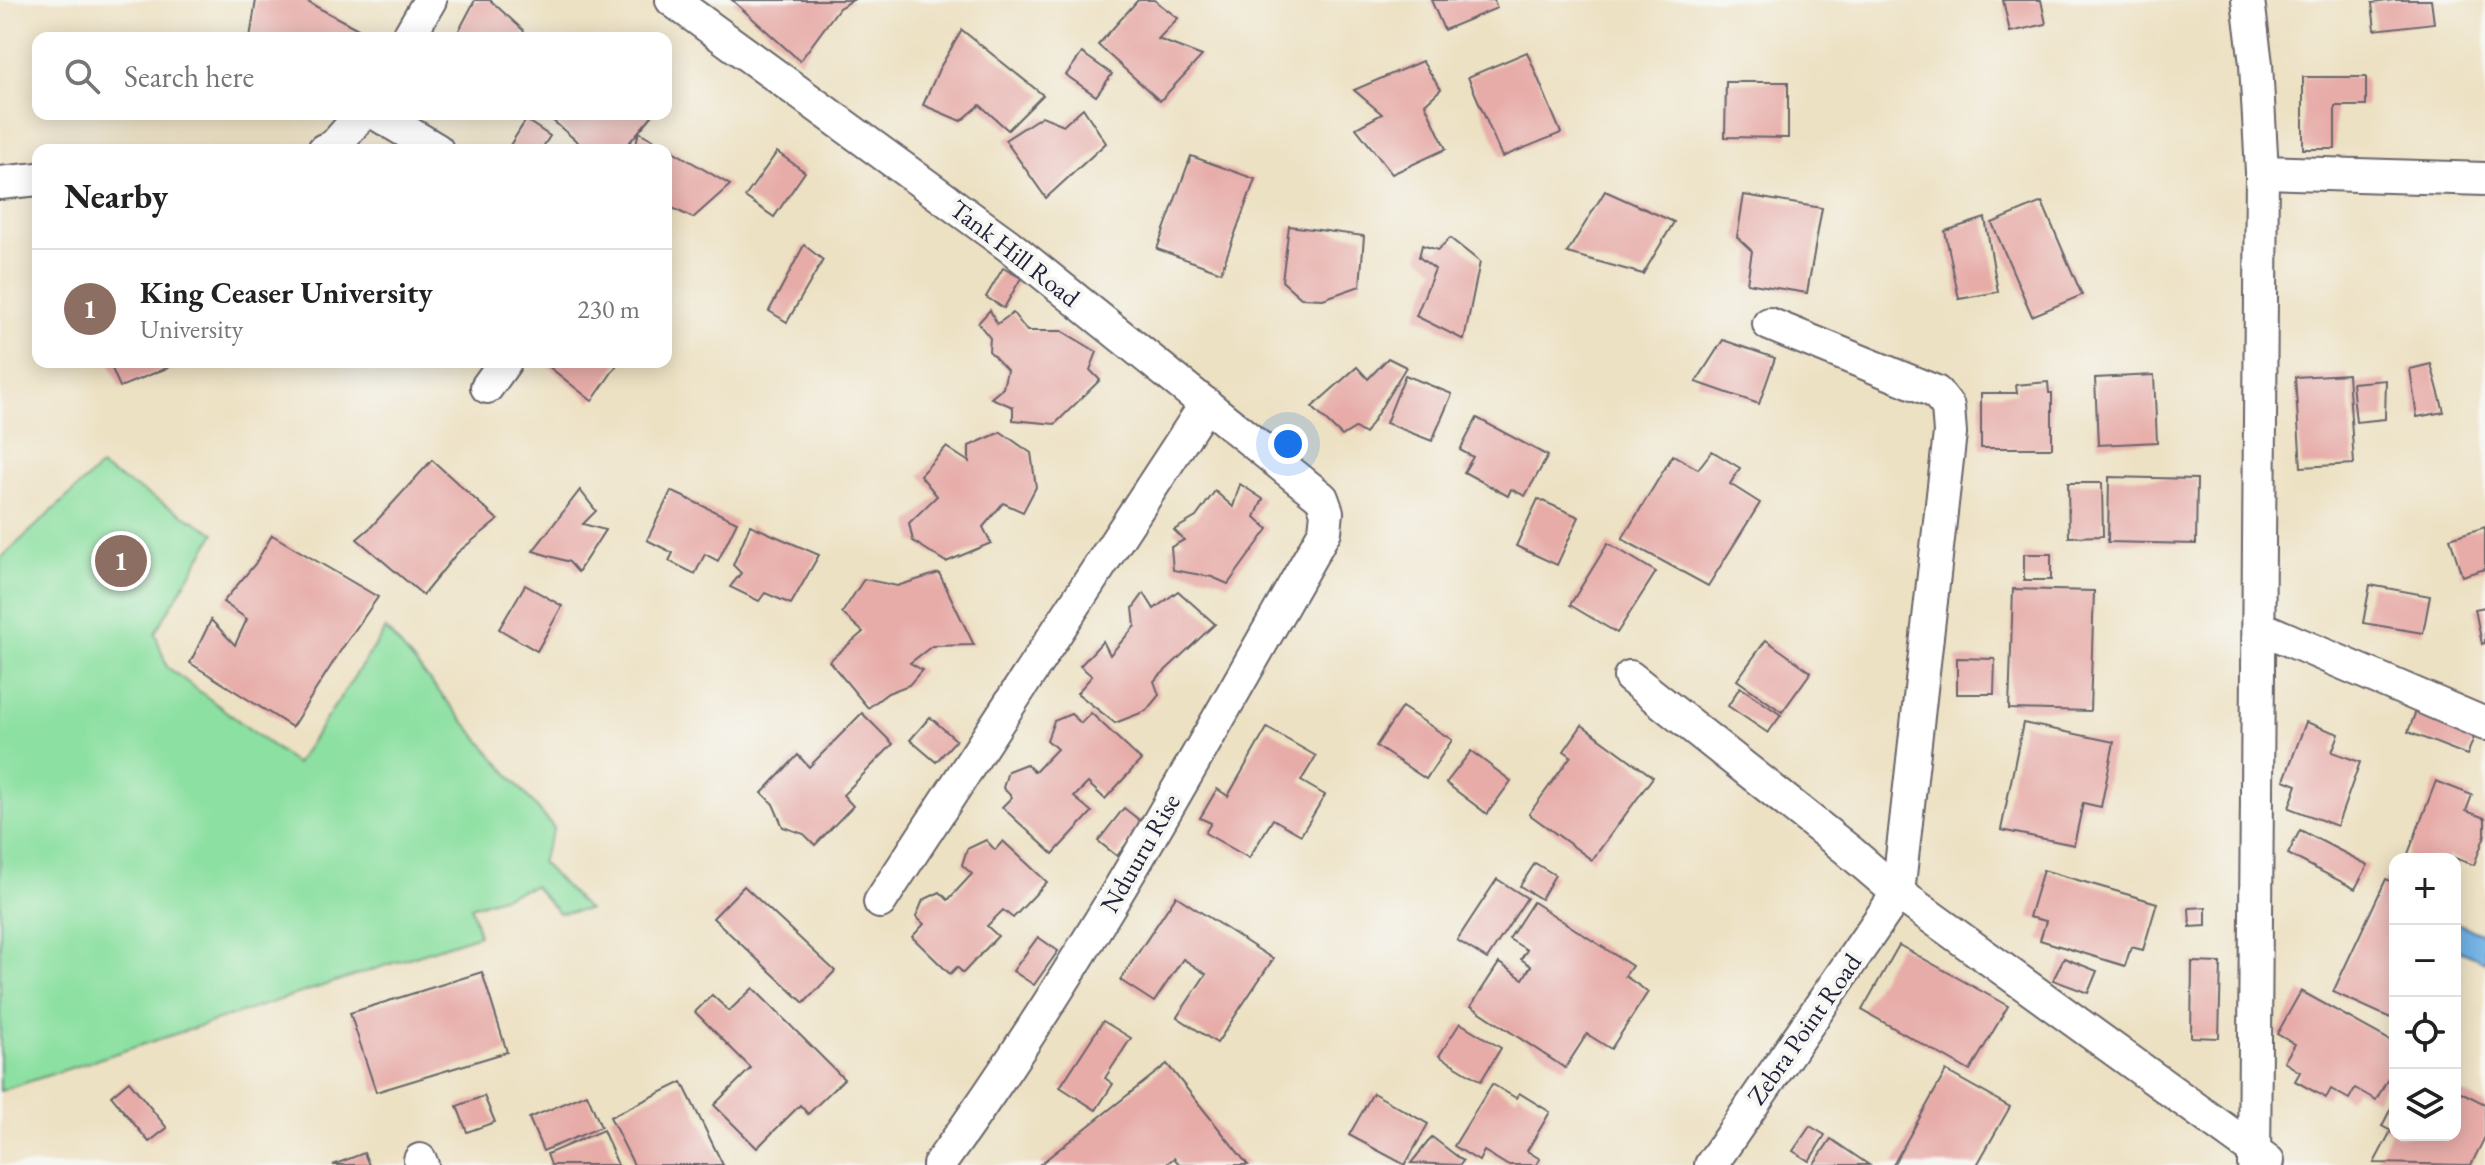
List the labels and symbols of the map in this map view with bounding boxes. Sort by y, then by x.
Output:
street label: Tank Hill Road [943,192,1087,315]
your location [1268,424,1308,464]
pin: 1 [95,531,147,591]
street label: Nduuru Rise [1092,787,1188,919]
street label: Zebra Point Road [1739,946,1869,1111]

